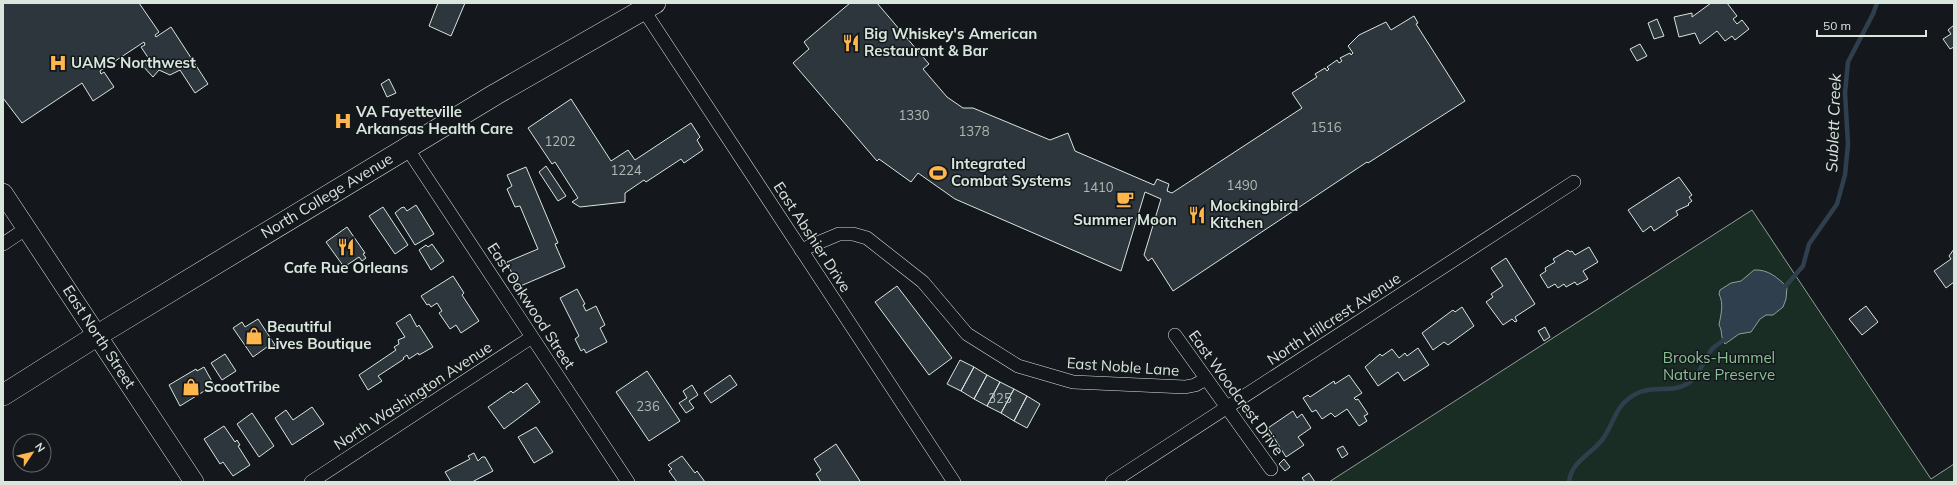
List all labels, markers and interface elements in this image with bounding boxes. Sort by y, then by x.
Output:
scale bar [1817,12,1926,38]
text: 50 m [1823,18,1851,33]
place label: Big Whiskey's American Restaurant & Bar [864,24,1037,60]
restaurant icon: Big Whiskey's American Restaurant & Bar [841,33,861,53]
hospital icon: UAMS Northwest [48,53,68,73]
place label: UAMS Northwest [71,53,196,72]
water label: Sublett Creek [1821,73,1845,173]
place label: VA Fayetteville Arkansas Health Care [355,102,513,138]
house number: 1330 [898,107,930,123]
hospital icon: VA Fayetteville Arkansas Health Care [333,111,353,131]
house number: 1516 [1310,119,1342,135]
house number: 1378 [958,123,990,139]
house number: 1202 [544,133,576,149]
street label: North College Avenue [257,149,396,242]
place label: Integrated Combat Systems [951,154,1071,190]
house number: 1224 [610,162,642,178]
sports icon: Integrated Combat Systems [928,163,948,183]
house number: 1490 [1226,177,1258,193]
street label: East Abshier Drive [770,178,855,296]
house number: 1410 [1082,179,1114,195]
cafe icon: Summer Moon [1115,189,1135,209]
place label: Mockingbird Kitchen [1210,196,1298,232]
restaurant icon: Mockingbird Kitchen [1187,205,1207,225]
place label: Summer Moon [1073,210,1177,229]
restaurant icon: Cafe Rue Orleans [336,237,356,257]
street label: East Oakwood Street [483,239,579,372]
place label: Cafe Rue Orleans [284,258,408,277]
street label: North Hillcrest Avenue [1263,268,1404,369]
street label: East North Street [59,282,140,392]
place label: Beautiful Lives Boutique [267,317,371,353]
shop icon: Beautiful Lives Boutique [244,326,264,346]
street label: East Woodcrest Drive [1185,326,1288,459]
street label: North Washington Avenue [330,337,495,454]
park label: Brooks-Hummel Nature Preserve [1663,348,1775,384]
street label: East Noble Lane [1066,353,1180,380]
shop icon: ScootTribe [181,377,201,397]
place label: ScootTribe [204,377,280,396]
house number: 325 [988,390,1012,406]
house number: 236 [636,398,660,414]
north arrow [12,433,52,473]
text: N [32,440,48,455]

